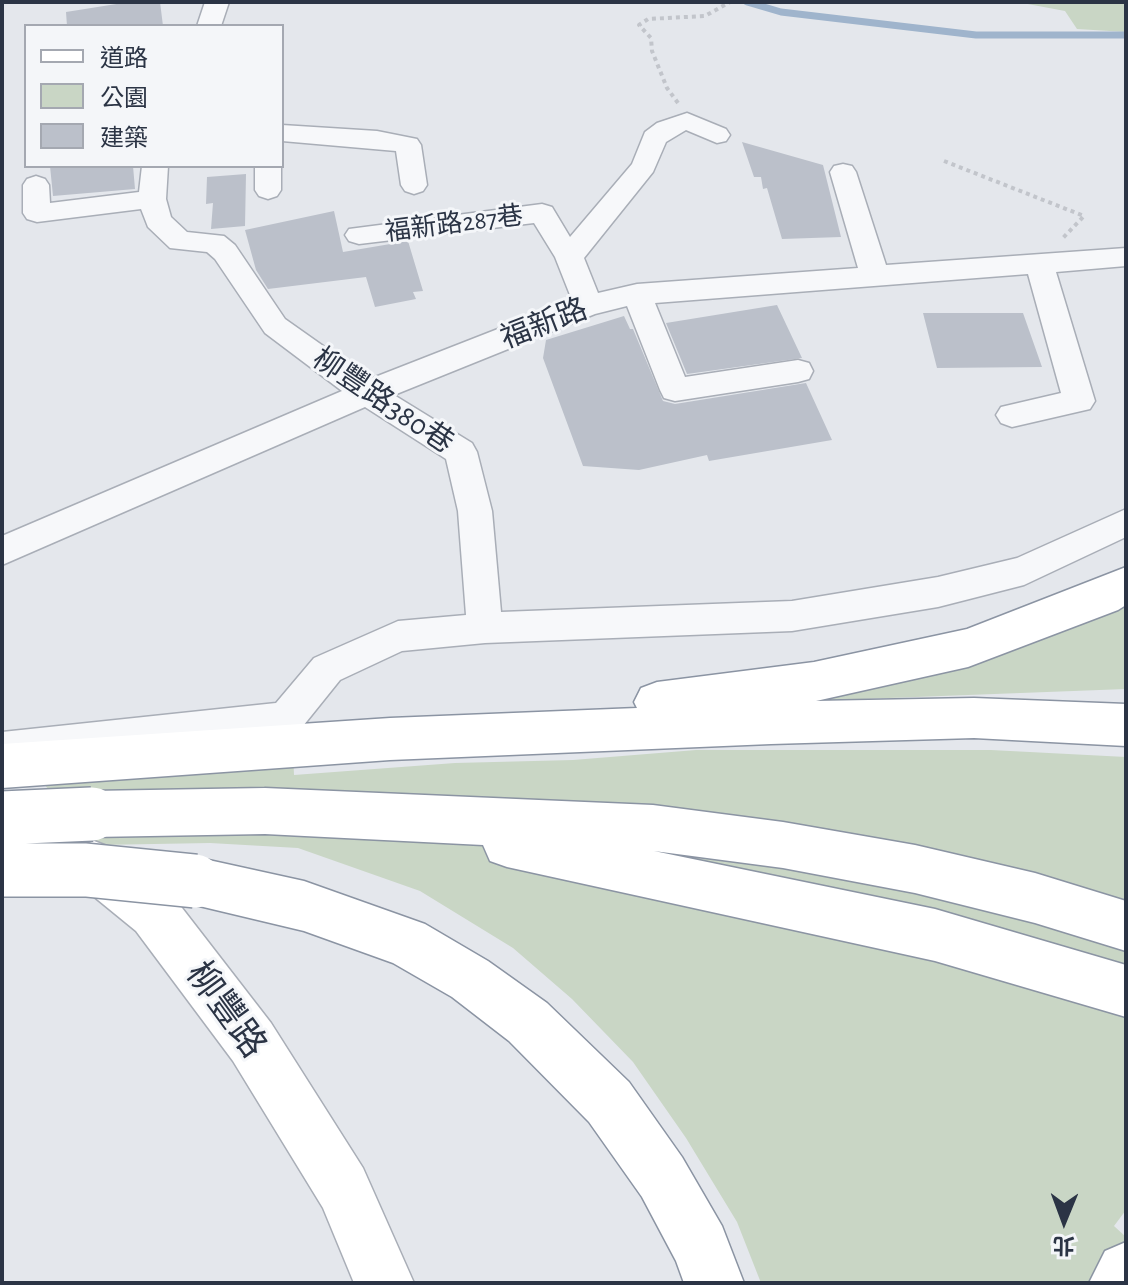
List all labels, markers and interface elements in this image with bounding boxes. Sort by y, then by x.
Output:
legend [24,24,284,168]
text: 道路 [100,47,148,71]
text: 公園 [100,87,148,111]
text: 建築 [100,127,148,151]
street label: 福新路287巷 [383,200,525,248]
street label: 福新路 [496,291,592,357]
street label: 柳豐路380巷 [306,341,460,461]
street label: 柳豐路 [177,954,275,1066]
north arrow [1024,1181,1104,1261]
text: 北 [1052,1234,1075,1256]

